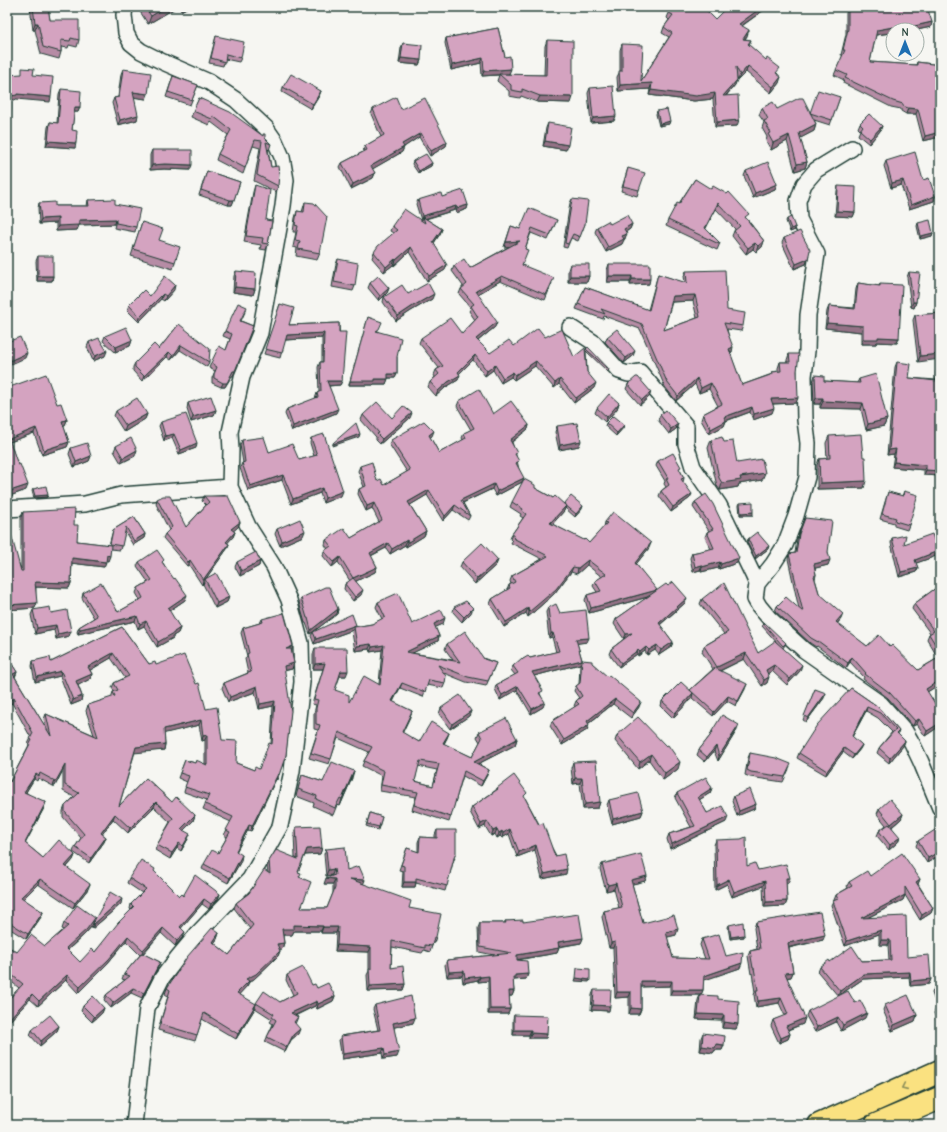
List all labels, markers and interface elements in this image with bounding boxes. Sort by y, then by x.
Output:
north arrow [885,22,925,62]
text: N [901,26,909,39]
one-way arrow [901,1082,909,1090]

